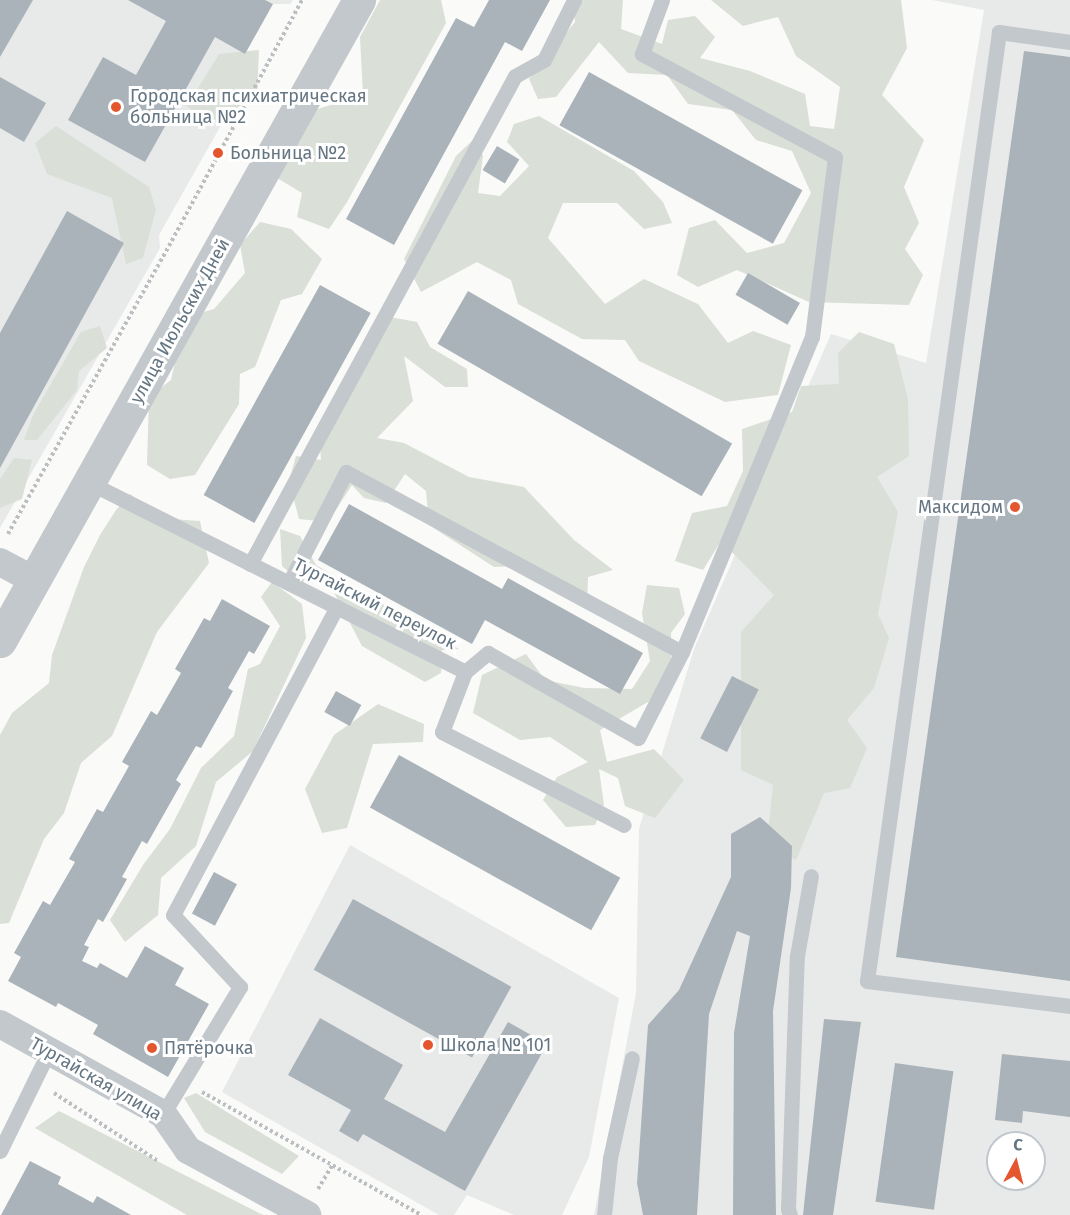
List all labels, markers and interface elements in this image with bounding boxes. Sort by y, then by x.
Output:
place label: Городская психиатрическая больница №2 [130,86,367,128]
marker: Городская психиатрическая больница №2 [107,98,125,116]
place label: Больница №2 [230,142,346,164]
marker: Больница №2 [211,146,225,160]
street label: улица Июльских Дней [126,235,234,407]
place label: Максидом [918,496,1003,518]
marker: Максидом [1008,500,1022,514]
street label: Тургайский переулок [290,554,460,654]
street label: Тургайская улица [27,1033,165,1125]
place label: Школа № 101 [440,1034,551,1056]
place label: Пятёрочка [164,1037,254,1059]
marker: Школа № 101 [421,1038,435,1052]
marker: Пятёрочка [145,1041,159,1055]
north arrow [986,1131,1046,1191]
text: С [1012,1135,1024,1155]

